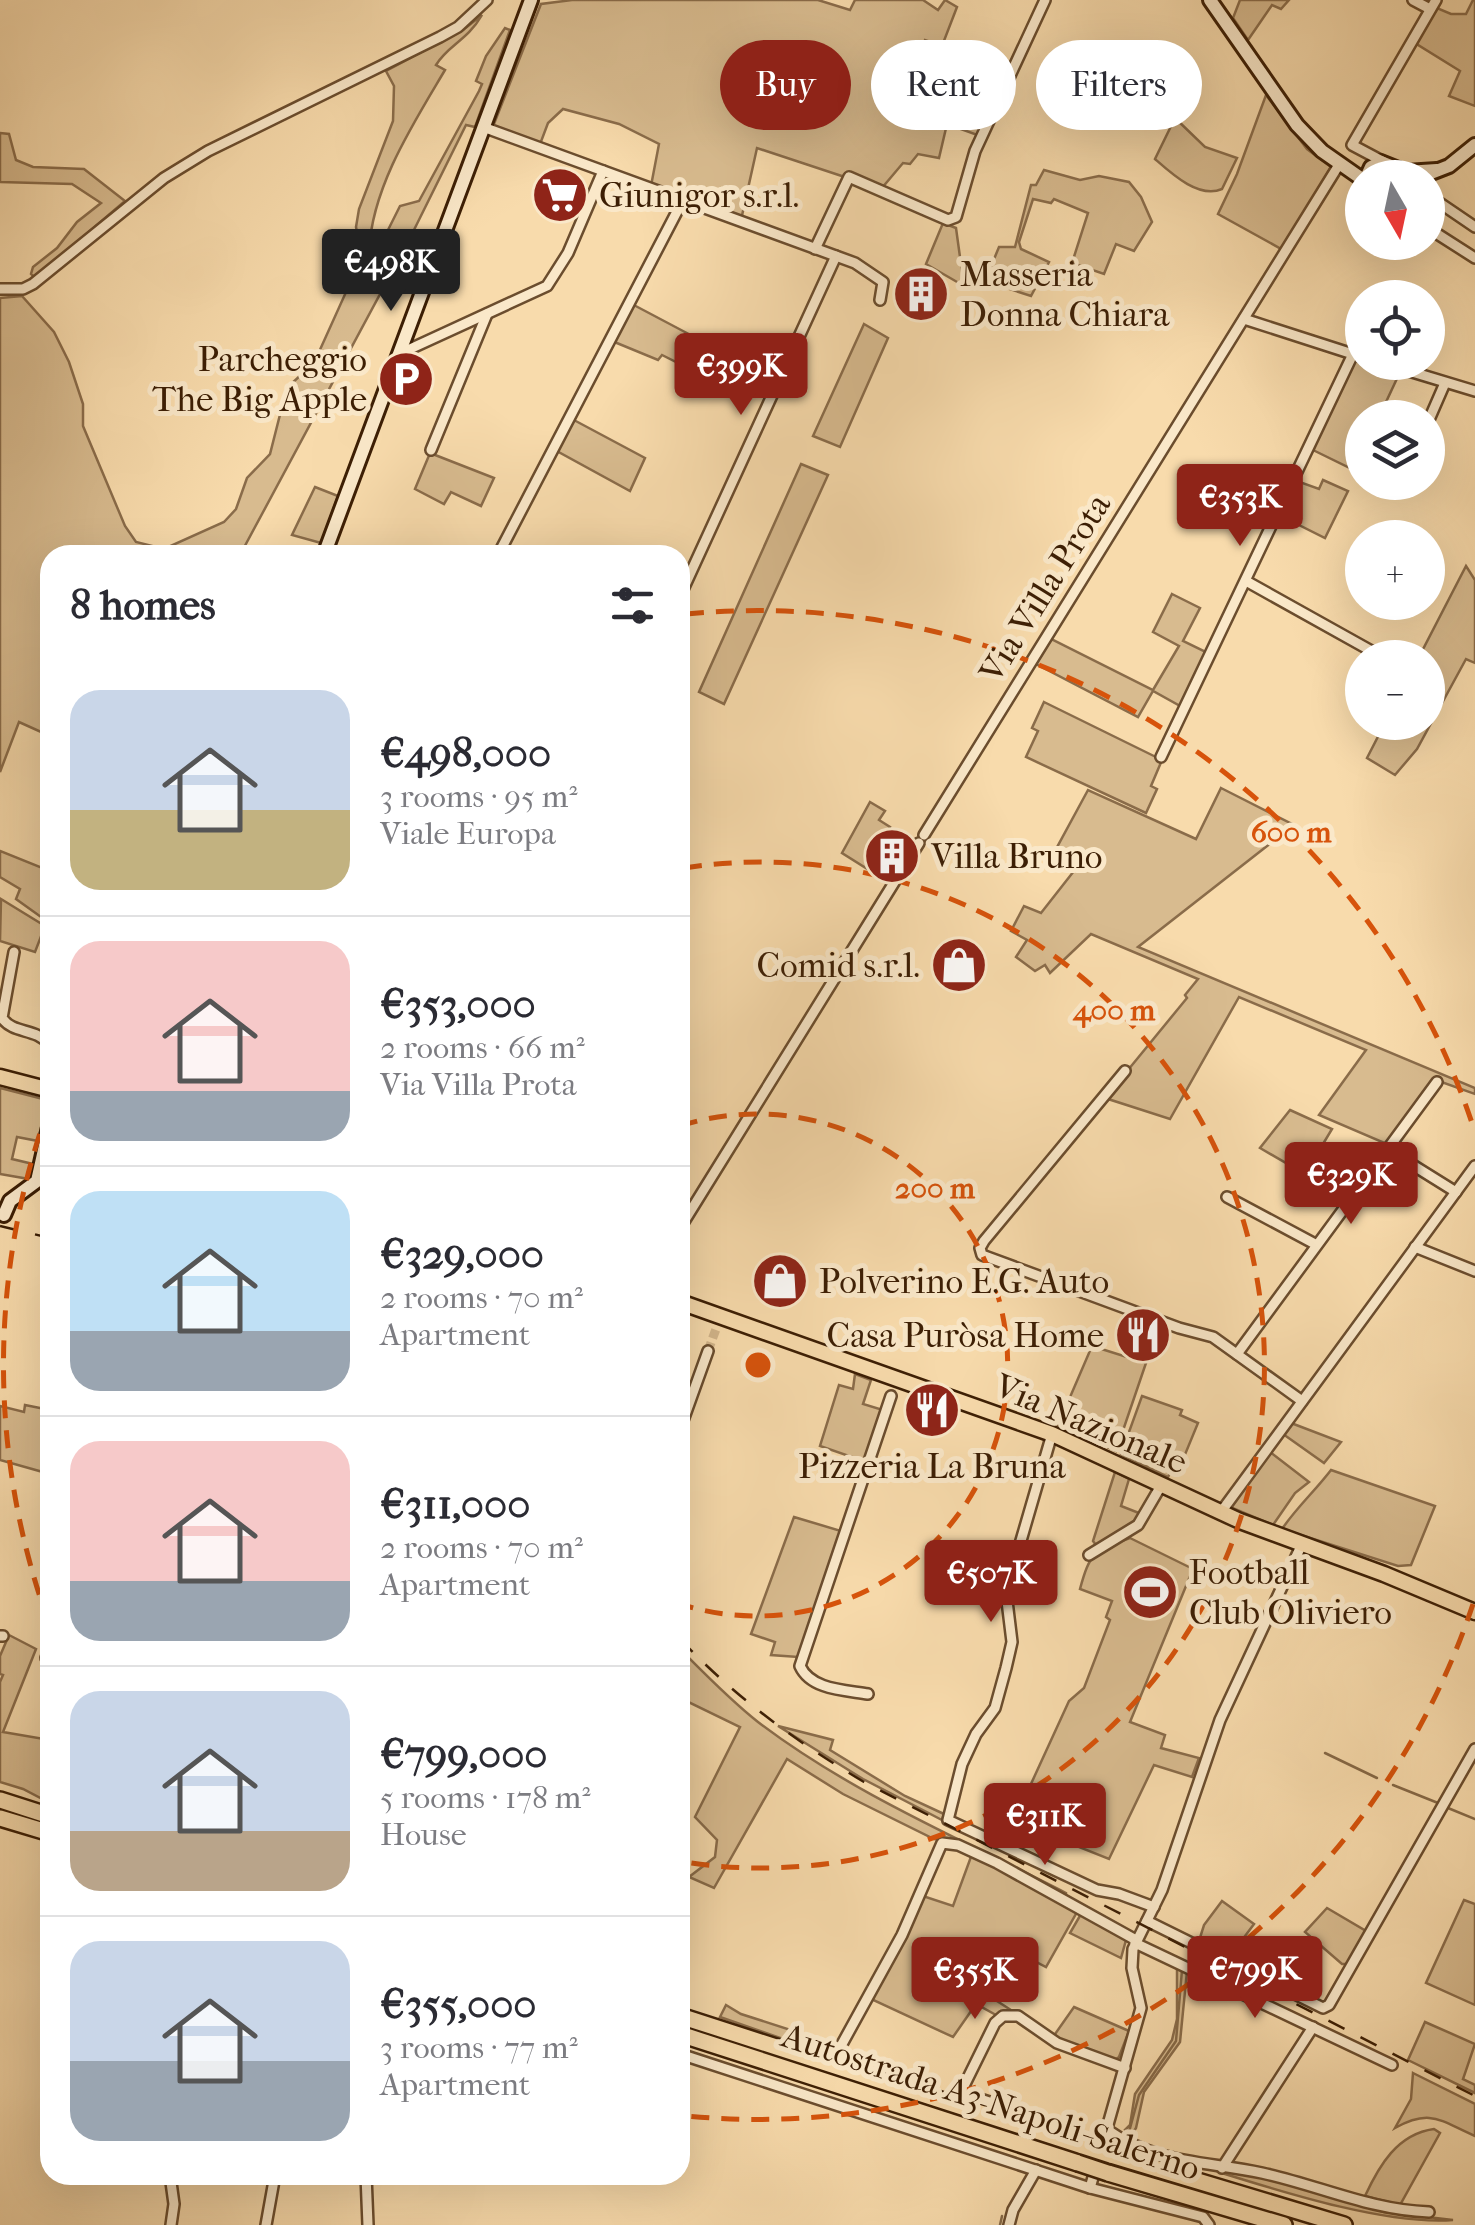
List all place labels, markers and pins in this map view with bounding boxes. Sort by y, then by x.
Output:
supermarket icon: Giunigor s.r.l. [530,165,590,225]
place label: Giunigor s.r.l. [599,175,799,216]
pin: €498K [321,229,461,314]
place label: Masseria Donna Chiara [960,254,1170,335]
building icon: Masseria Donna Chiara [891,264,951,324]
pin: €399K [671,333,811,418]
place label: Parcheggio The Big Apple [152,339,367,420]
parking icon: Parcheggio The Big Apple [376,349,436,409]
pin: €353K [1170,464,1310,549]
building icon: Villa Bruno [862,826,922,886]
place label: Villa Bruno [930,836,1103,877]
shop icon: Comid s.r.l. [929,935,989,995]
place label: Comid s.r.l. [756,945,920,986]
pin: €329K [1281,1142,1421,1227]
shop icon: Polverino E.G. Auto [750,1251,810,1311]
place label: Polverino E.G. Auto [819,1261,1109,1302]
restaurant icon: Casa Puròsa Home [1113,1305,1173,1365]
place label: Casa Puròsa Home [827,1315,1104,1356]
centre of rings [740,1347,776,1383]
restaurant icon: Pizzeria La Bruna [902,1380,962,1440]
place label: Pizzeria La Bruna [798,1446,1067,1487]
pin: €507K [921,1540,1061,1625]
place label: Football Club Oliviero [1189,1552,1392,1633]
sports icon: Football Club Oliviero [1120,1562,1180,1622]
pin: €311K [975,1783,1115,1868]
pin: €799K [1185,1936,1325,2021]
pin: €355K [905,1937,1045,2022]

